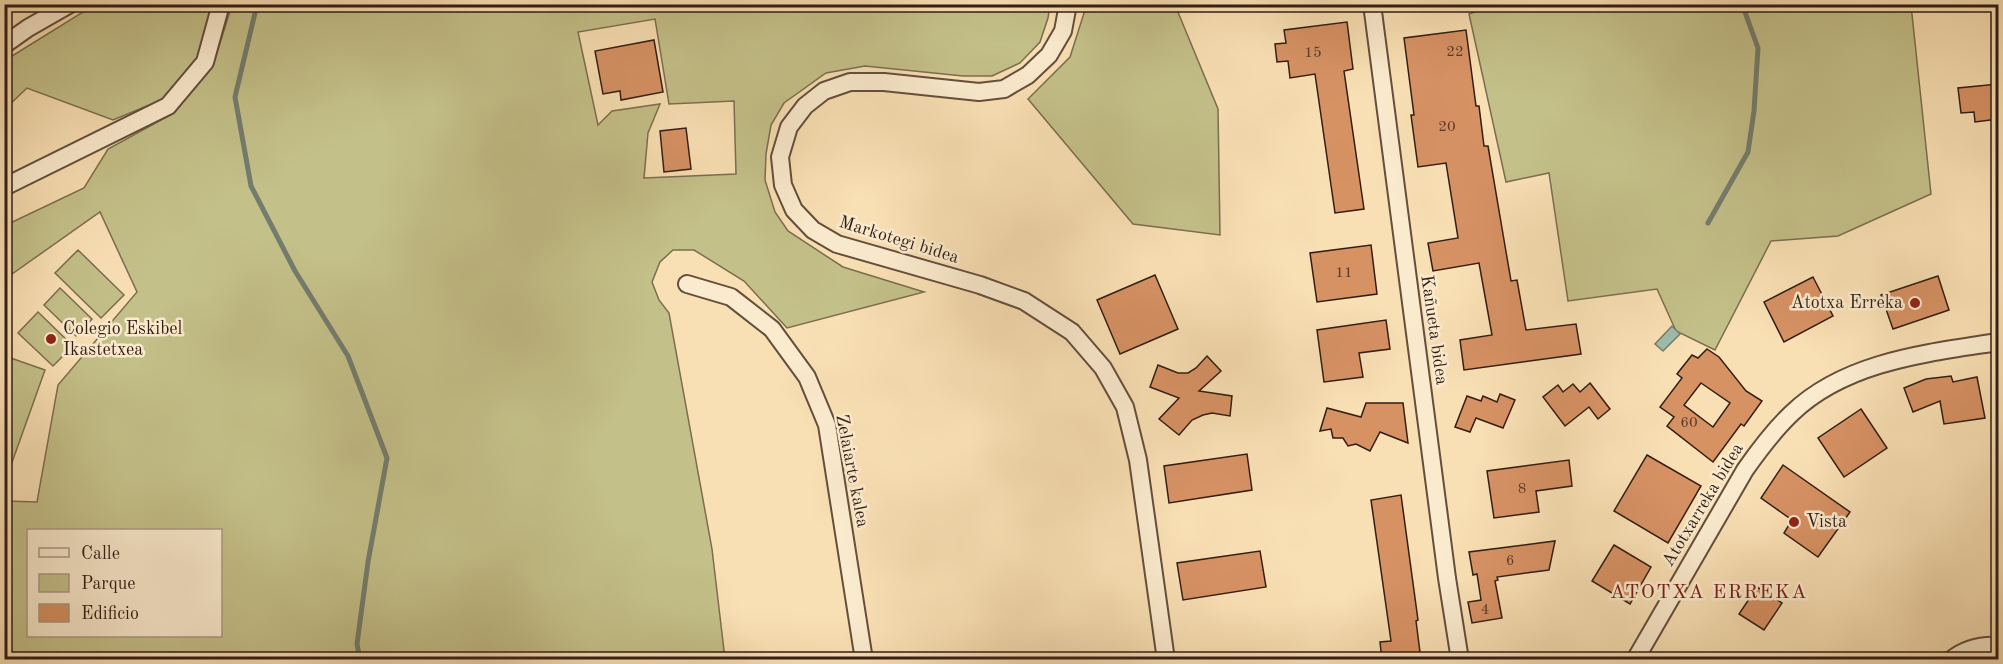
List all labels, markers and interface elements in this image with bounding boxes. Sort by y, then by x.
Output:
house number: 22 [1446,45,1464,60]
house number: 15 [1304,46,1322,61]
house number: 20 [1438,120,1456,135]
street label: Markotegi bidea [837,213,961,267]
house number: 11 [1335,266,1353,281]
street label: Kañueta bidea [1417,274,1451,386]
place label: Atotxa Erreka [1791,294,1903,312]
marker: Atotxa Erreka [1908,296,1922,310]
place label: Colegio Eskibel Ikastetxea [63,320,183,359]
marker: Colegio Eskibel Ikastetxea [44,332,58,346]
street label: Zelaiarte kalea [832,413,872,529]
house number: 60 [1680,416,1698,431]
street label: Atotxarreka bidea [1659,440,1747,570]
house number: 8 [1518,482,1526,497]
place label: Vista [1806,513,1847,531]
marker: Vista [1787,515,1801,529]
legend [27,529,222,637]
text: Calle [81,545,120,563]
house number: 6 [1506,554,1514,569]
text: Parque [81,575,136,593]
district label: ATOTXA ERREKA [1610,583,1808,603]
house number: 4 [1481,603,1489,618]
text: Edificio [81,605,139,623]

